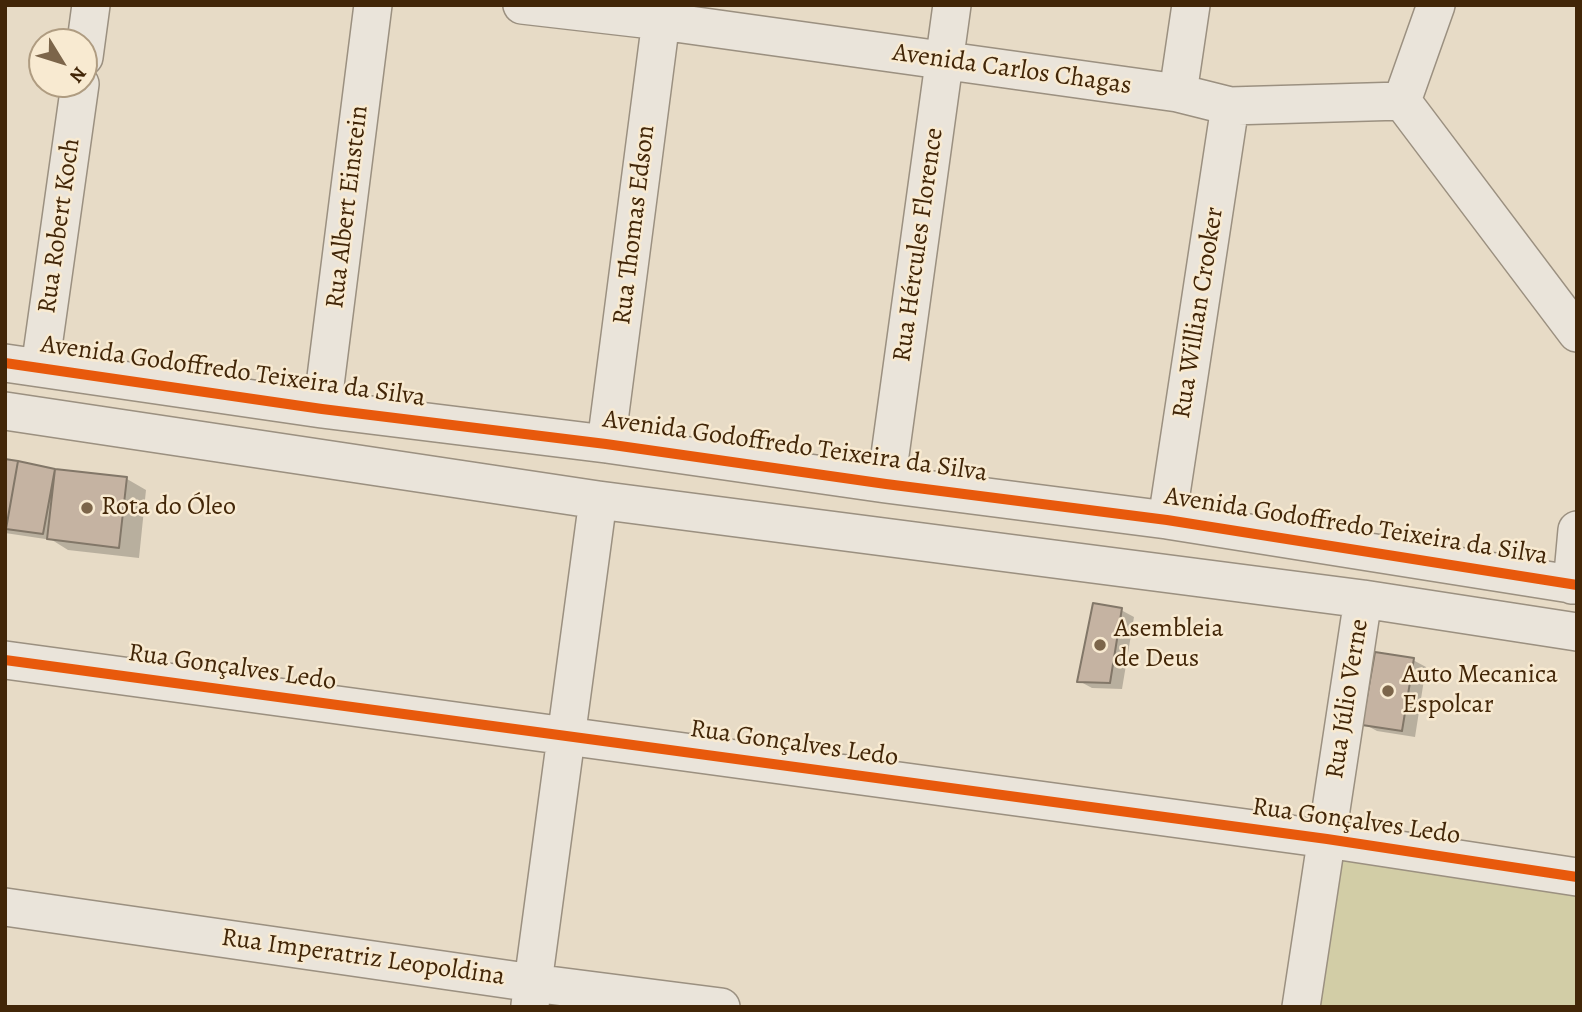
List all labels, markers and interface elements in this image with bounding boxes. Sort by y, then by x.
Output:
north arrow [28,28,98,98]
street label: Avenida Carlos Chagas [890,38,1134,102]
text: N [63,61,92,88]
street label: Rua Albert Einstein [320,104,376,310]
street label: Rua Thomas Edson [607,123,663,327]
street label: Rua Hércules Florence [887,126,951,364]
street label: Rua Robert Koch [32,136,88,316]
street label: Rua Willian Crooker [1167,205,1231,421]
street label: Avenida Godoffredo Teixeira da Silva [39,330,427,414]
street label: Avenida Godoffredo Teixeira da Silva [601,405,989,489]
street label: Avenida Godoffredo Teixeira da Silva [1162,481,1550,573]
place label: Rota do Óleo [101,492,236,524]
marker: Rota do Óleo [79,500,95,516]
place label: Asembleia de Deus [1114,614,1224,676]
street label: Rua Júlio Verne [1320,617,1376,781]
marker: Asembleia de Deus [1092,637,1108,653]
street label: Rua Gonçalves Ledo [126,638,338,698]
place label: Auto Mecanica Espolcar [1402,660,1558,722]
marker: Auto Mecanica Espolcar [1380,683,1396,699]
street label: Rua Gonçalves Ledo [688,714,900,774]
street label: Rua Gonçalves Ledo [1250,792,1462,852]
street label: Rua Imperatriz Leopoldina [219,923,507,993]

